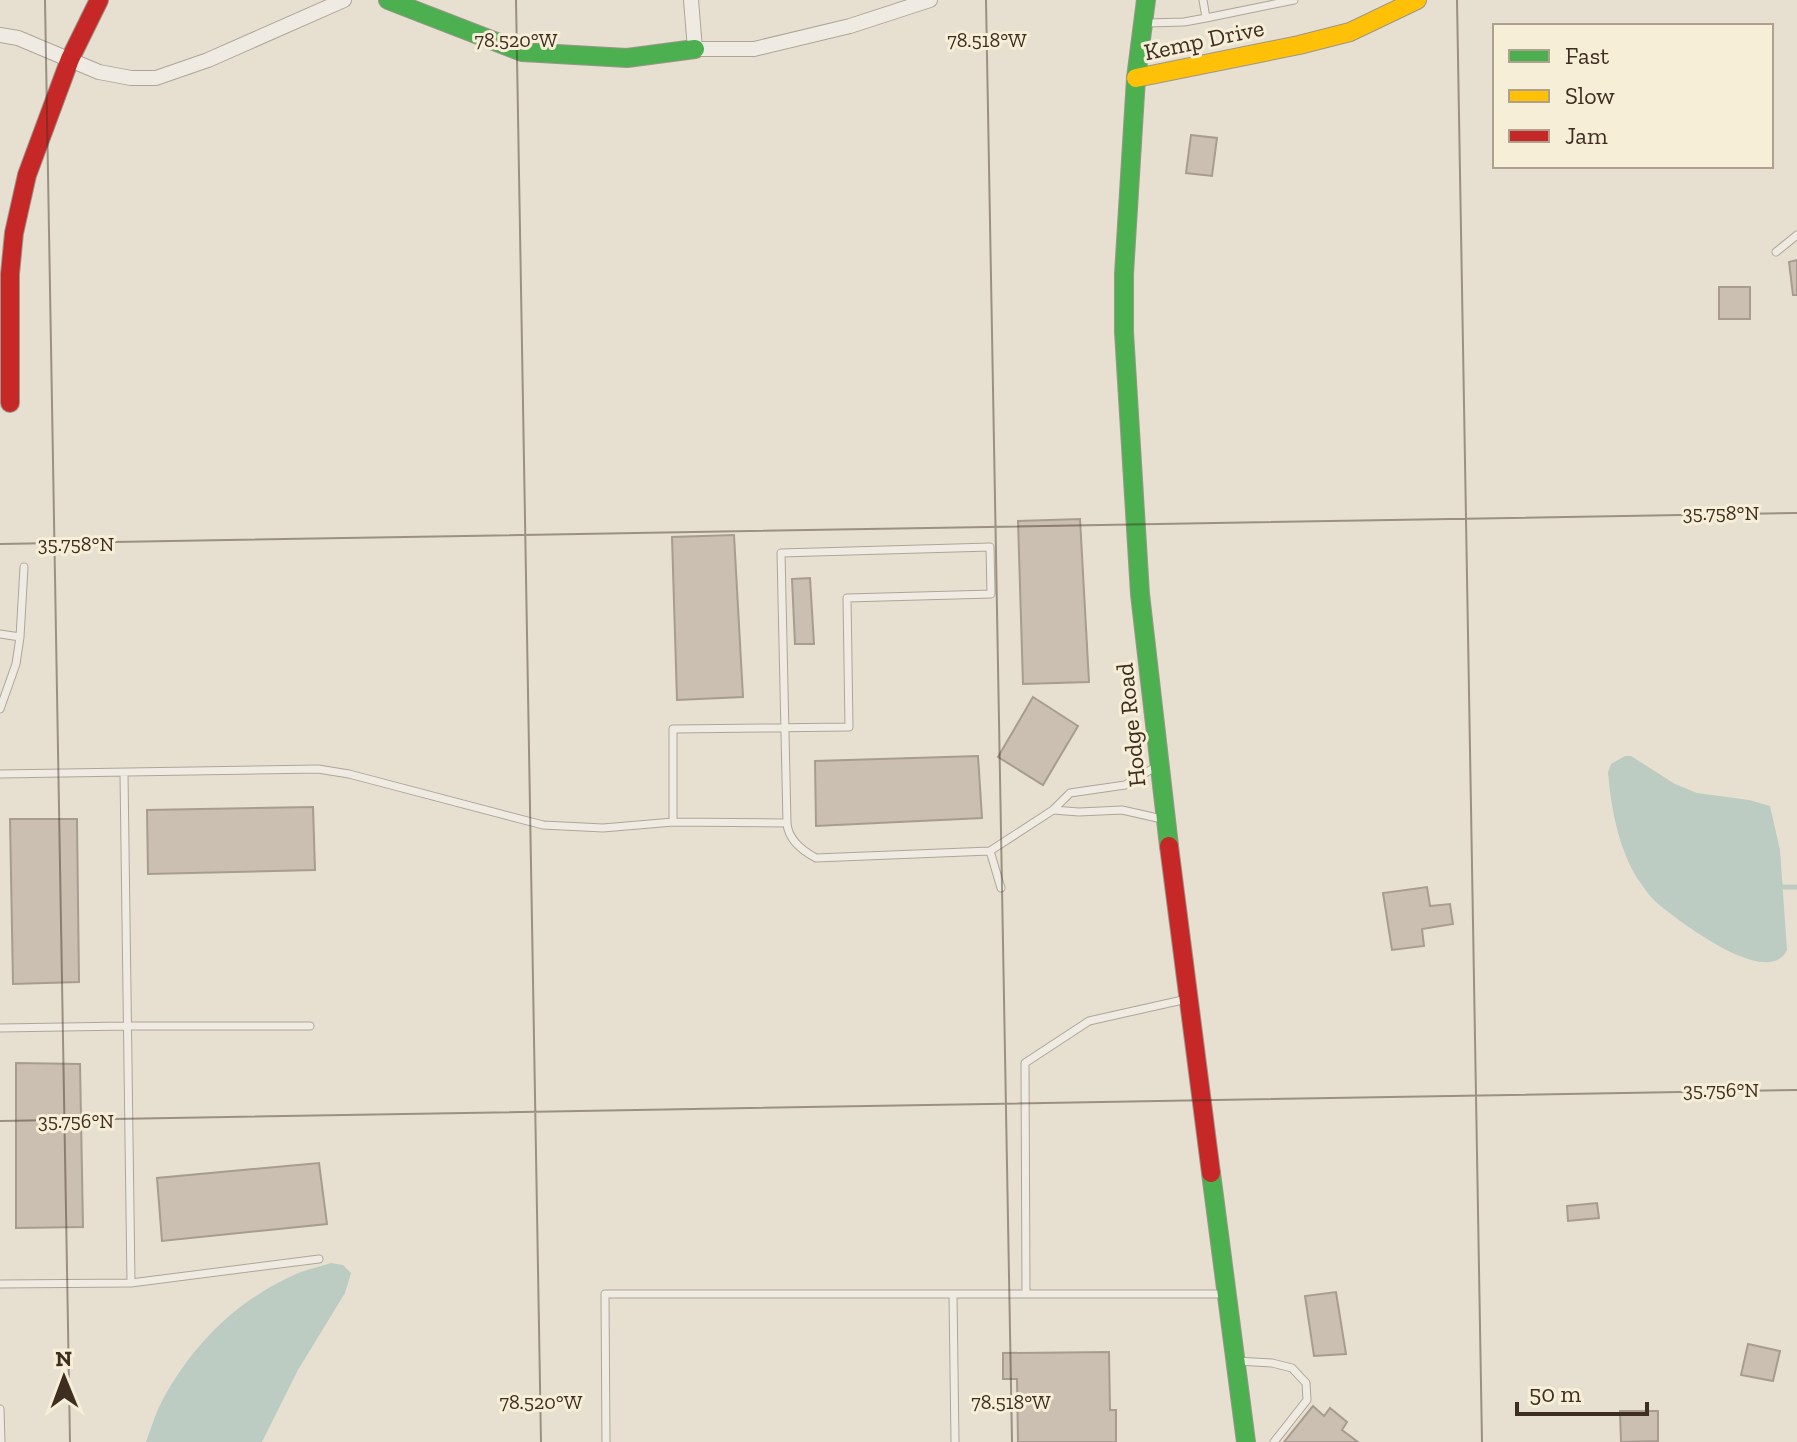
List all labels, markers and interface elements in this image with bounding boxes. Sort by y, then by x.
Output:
street label: Kemp Drive [1141,13,1267,66]
legend [1493,24,1773,168]
text: 78.520°W [475,28,558,52]
text: 78.518°W [947,28,1027,52]
text: Fast [1565,41,1609,70]
text: Slow [1565,81,1615,110]
text: Jam [1565,121,1608,150]
text: 35.758°N [1683,501,1759,525]
text: 35.758°N [38,532,114,556]
street label: Hodge Road [1110,662,1151,789]
text: 35.756°N [1683,1078,1759,1102]
text: 35.756°N [38,1109,114,1133]
north arrow [24,1338,104,1418]
text: N [55,1345,73,1372]
scale bar [1517,1366,1647,1416]
text: 50 m [1529,1379,1582,1408]
text: 78.520°W [500,1390,583,1414]
text: 78.518°W [971,1390,1051,1414]

